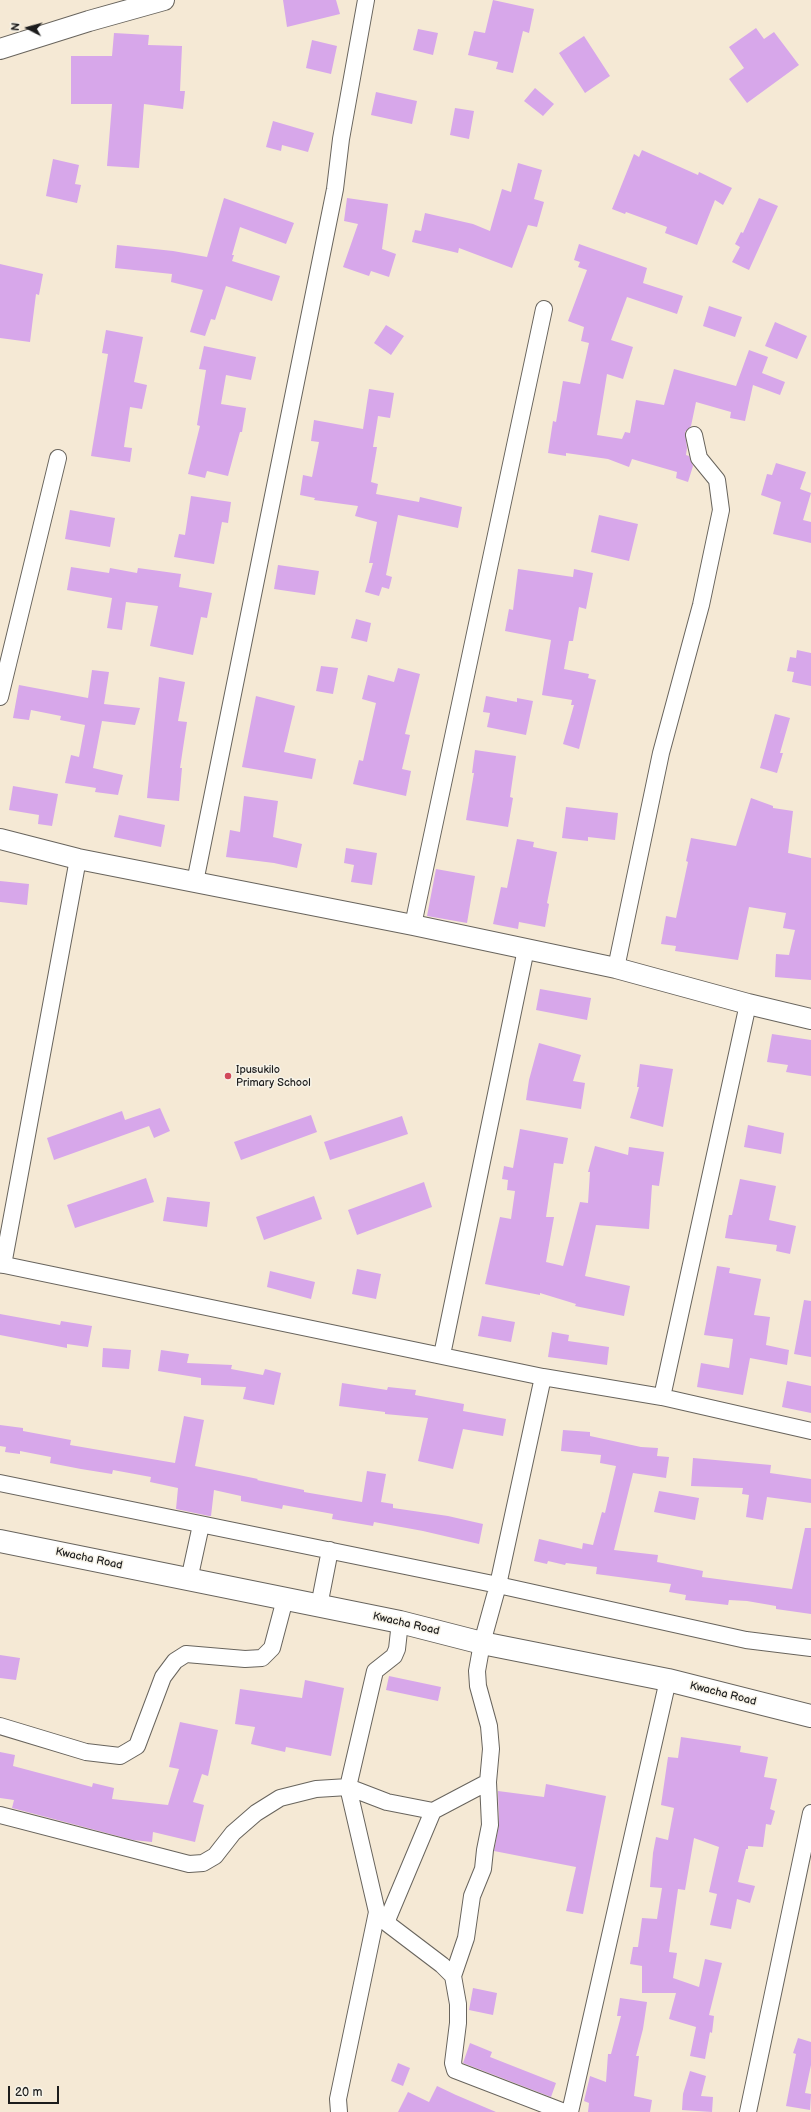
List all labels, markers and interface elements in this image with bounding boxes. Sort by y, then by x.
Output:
north arrow [8,8,48,48]
text: N [9,22,22,31]
place label: Ipusukilo Primary School [236,1063,311,1089]
marker: Ipusukilo Primary School [223,1071,233,1081]
street label: Kwacha Road [54,1545,124,1573]
street label: Kwacha Road [371,1610,441,1638]
street label: Kwacha Road [688,1679,758,1709]
scale bar [10,2078,61,2104]
text: 20 m [15,2085,42,2100]

